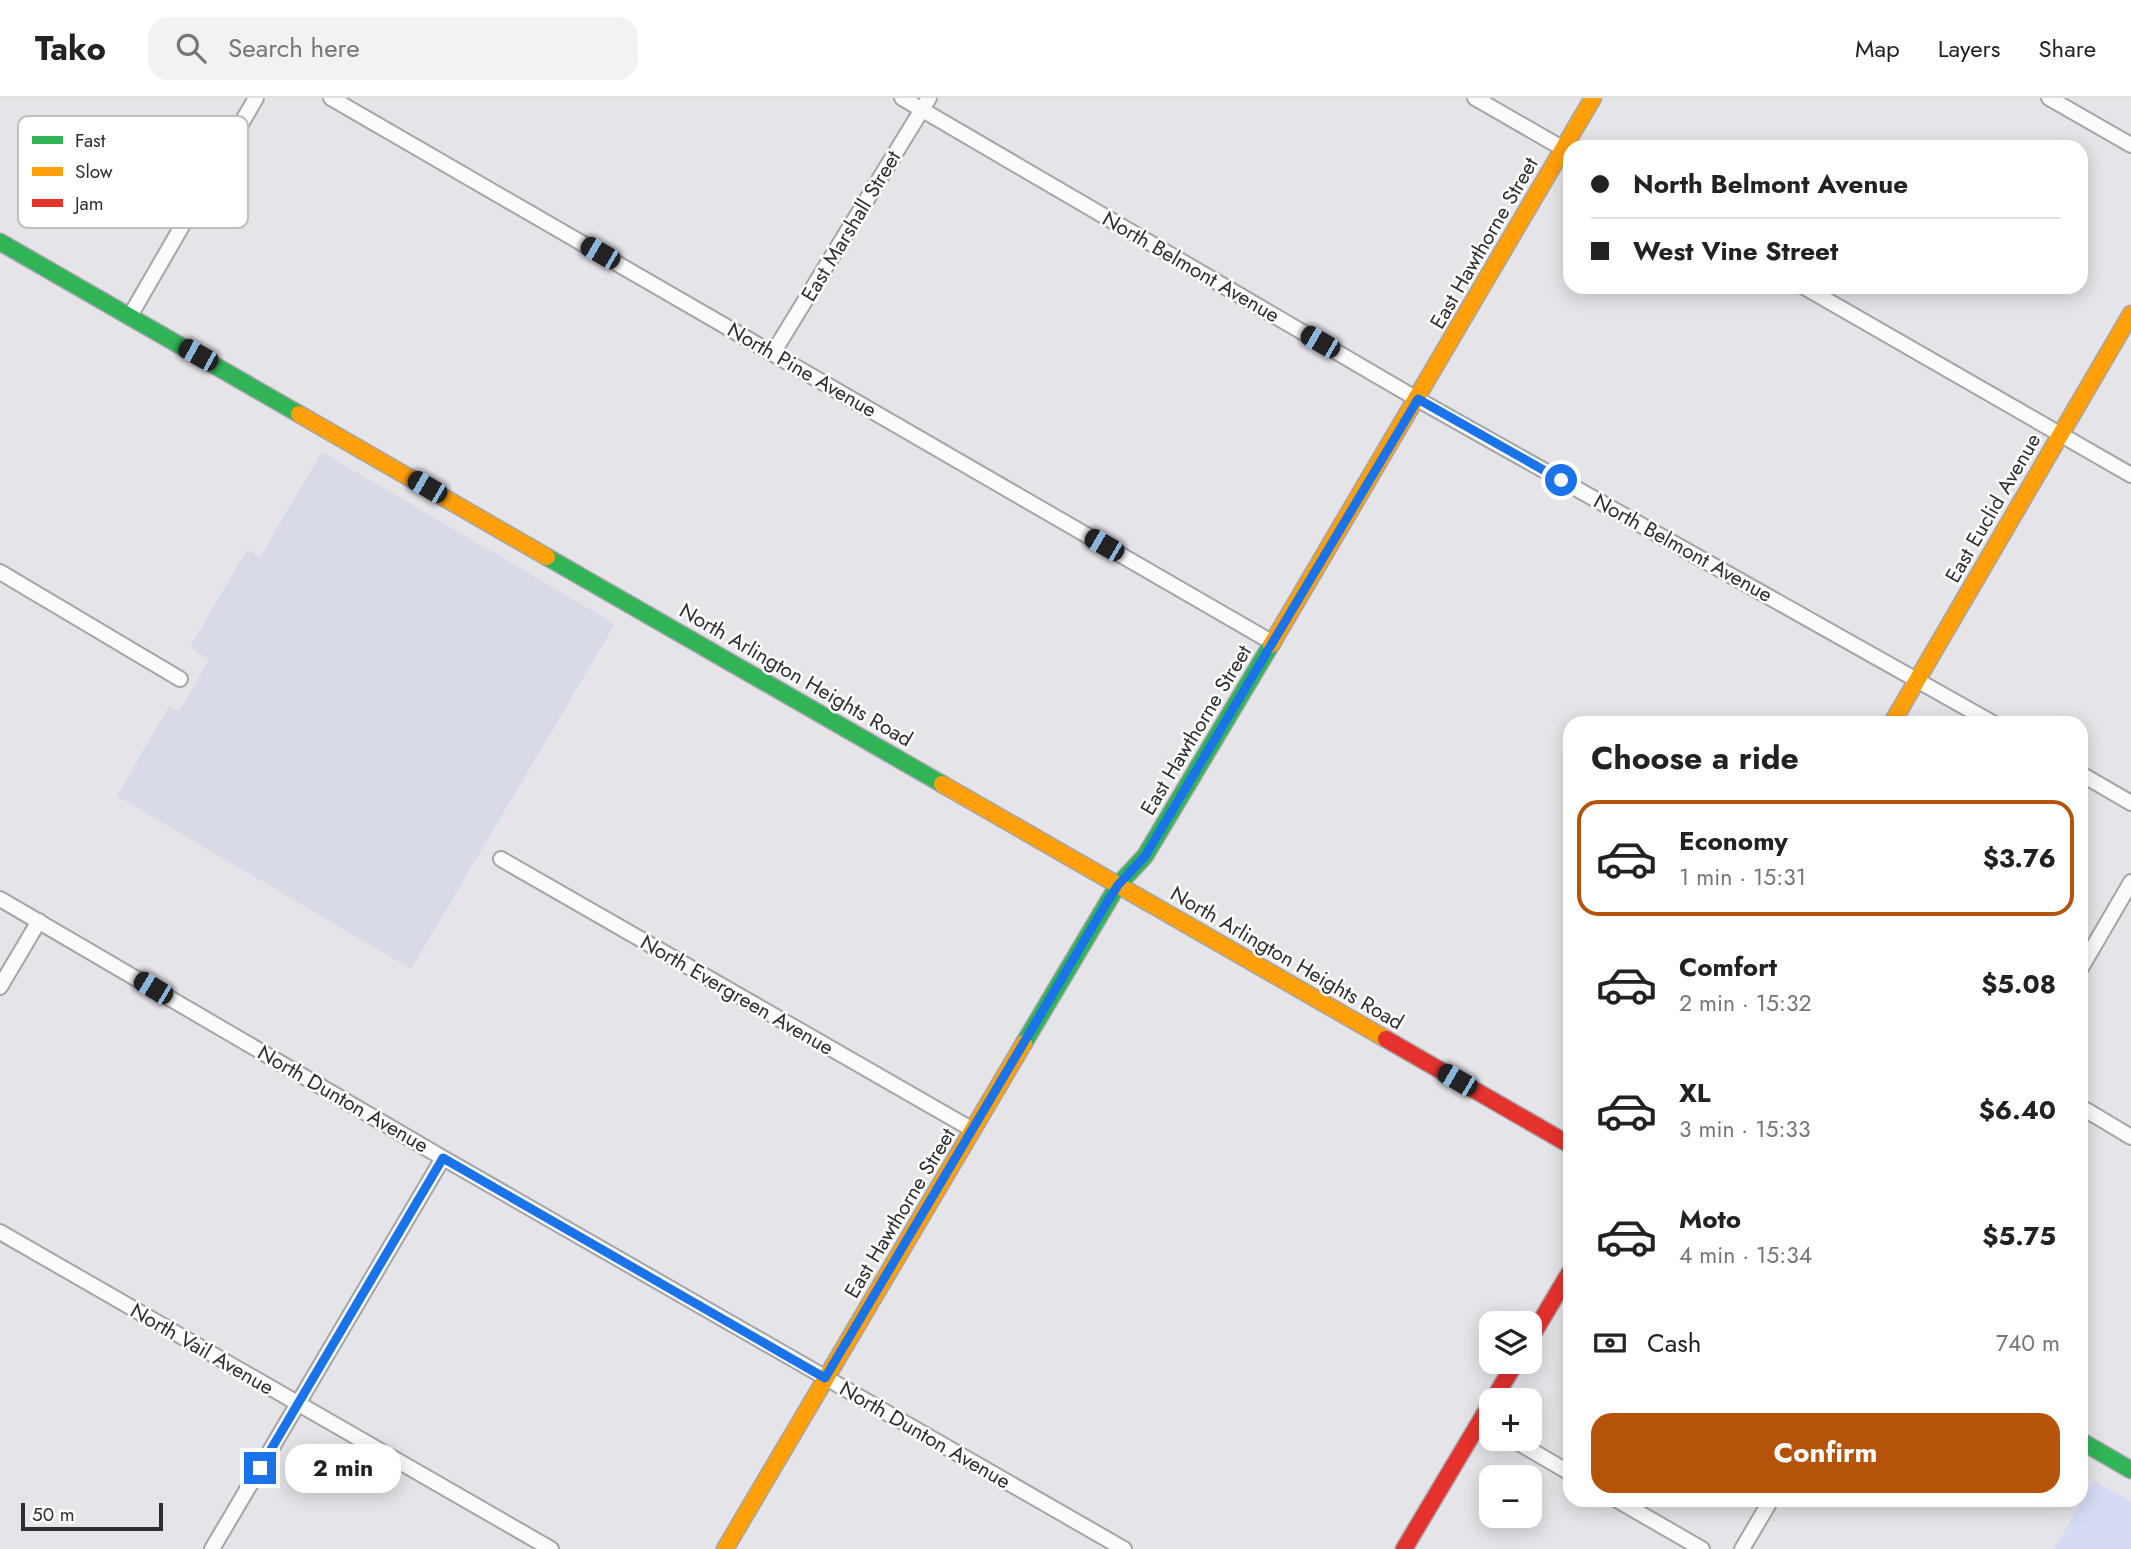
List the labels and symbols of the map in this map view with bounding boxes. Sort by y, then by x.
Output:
legend [18,116,248,228]
text: Fast [75,127,106,154]
street label: East Marshall Street [794,145,908,307]
street label: East Hawthorne Street [1423,152,1545,334]
text: Slow [75,158,113,185]
text: Jam [72,190,104,217]
street label: North Belmont Avenue [1097,204,1285,330]
car [577,233,624,273]
street label: North Pine Avenue [722,315,882,425]
car [1297,322,1344,362]
car [175,336,222,374]
street label: East Euclid Avenue [1938,428,2048,588]
route start [1545,464,1577,496]
car [404,467,451,507]
street label: North Belmont Avenue [1588,486,1778,610]
car [1081,525,1128,565]
street label: North Arlington Heights Road [674,596,918,754]
street label: East Hawthorne Street [1133,639,1259,821]
street label: North Arlington Heights Road [1165,879,1409,1037]
street label: North Evergreen Avenue [635,927,839,1063]
car [130,968,177,1008]
street label: North Dunton Avenue [252,1038,434,1160]
car [1434,1060,1481,1100]
street label: East Hawthorne Street [837,1122,963,1304]
street label: North Vail Avenue [125,1296,279,1402]
street label: North Dunton Avenue [834,1374,1016,1496]
callout: 2 min [284,1444,400,1492]
route end [244,1452,276,1484]
scale bar [21,1500,163,1532]

